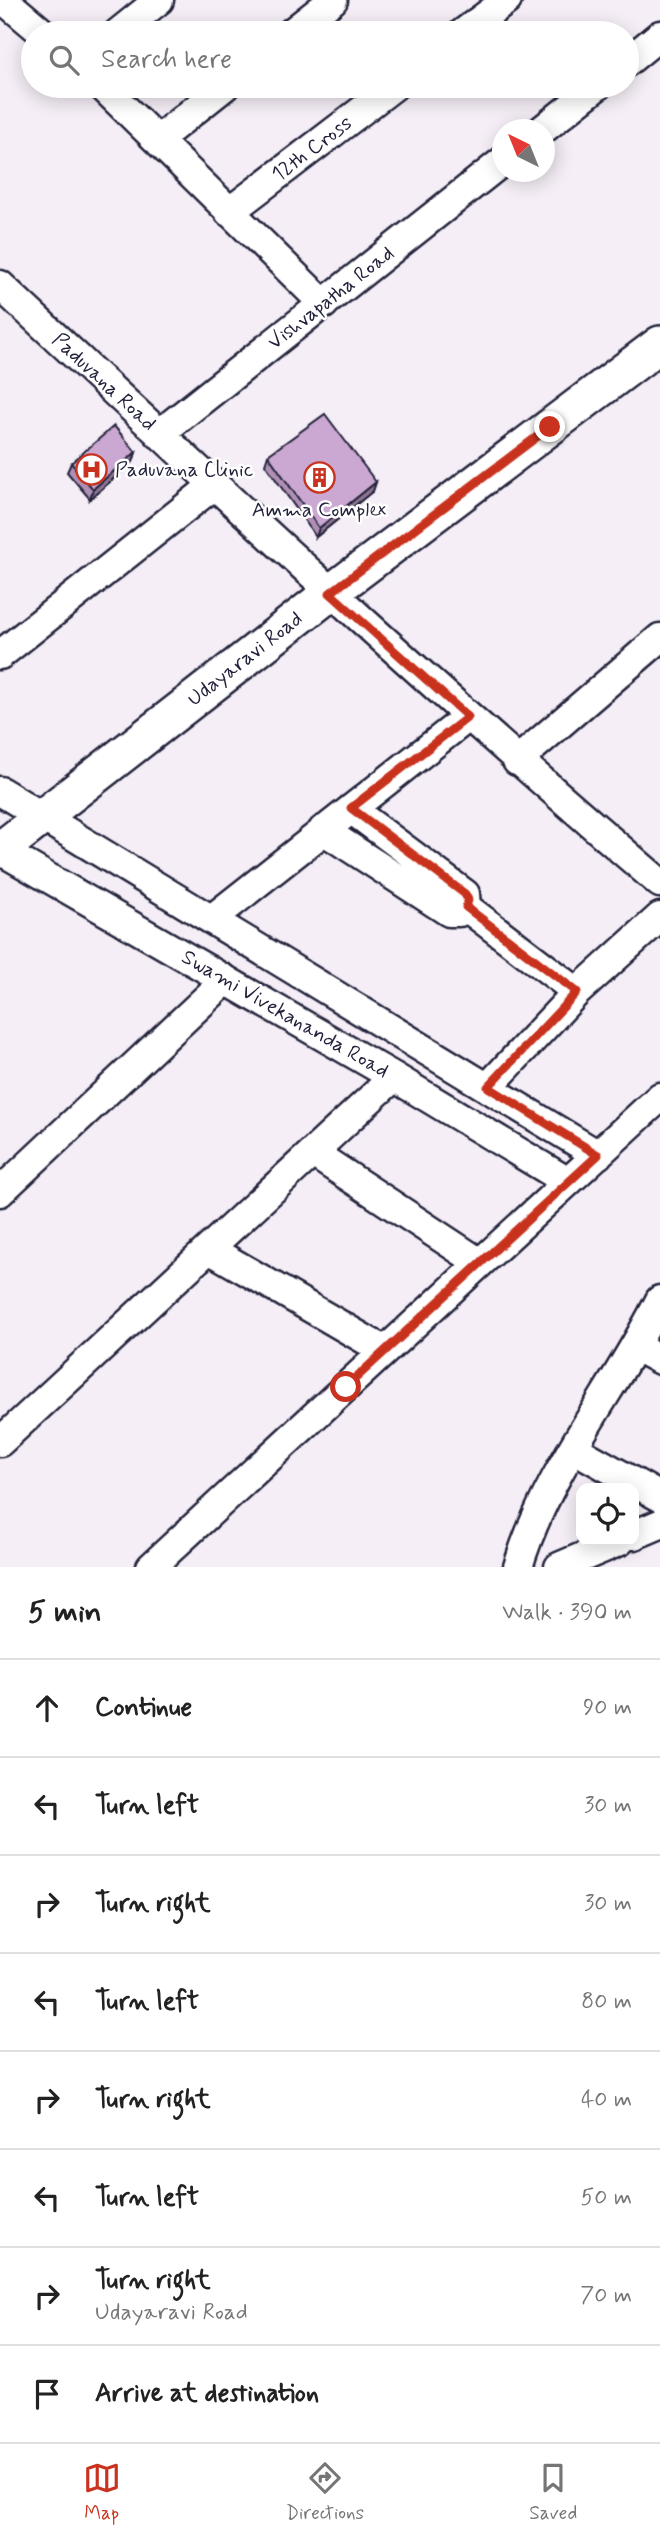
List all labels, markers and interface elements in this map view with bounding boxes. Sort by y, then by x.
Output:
search box [21,21,639,98]
icon: search [45,41,83,79]
text: Search here [101,43,232,77]
street label: 12th Cross [266,109,358,189]
north arrow [492,119,555,182]
street label: Vishvapatha Road [262,240,400,356]
street label: Paduvana Road [46,326,162,438]
route end [534,411,565,442]
hospital icon: Paduvana Clinic [75,453,109,487]
place label: Paduvana Clinic [115,456,254,484]
building icon: Amma Complex [302,461,336,495]
place label: Amma Complex [252,496,386,524]
street label: Udayaravi Road [181,605,309,713]
street label: Swami Vivekananda Road [176,943,394,1085]
route start [330,1371,361,1402]
map controls [576,1483,639,1546]
button: locate [576,1483,639,1546]
text: 5 min [28,1593,102,1632]
text: Walk · 390 m [502,1598,632,1628]
icon: ahead [28,1689,66,1727]
text: Continue [95,1691,192,1725]
text: 90 m [583,1693,632,1723]
icon: left [28,1787,66,1825]
text: Turn left [95,1789,199,1823]
text: 30 m [584,1791,632,1821]
icon: right [28,1885,66,1923]
text: Turn right [95,1887,211,1921]
text: 30 m [584,1889,632,1919]
icon: left [28,1983,66,2021]
text: Turn left [95,1985,199,2019]
text: 80 m [581,1987,632,2017]
icon: right [28,2081,66,2119]
text: Turn right [95,2083,211,2117]
text: 40 m [581,2085,632,2115]
icon: left [28,2179,66,2217]
text: Turn left [95,2181,199,2215]
text: 50 m [581,2183,632,2213]
text: Turn right [95,2264,211,2298]
icon: right [28,2277,66,2315]
text: 70 m [580,2281,632,2311]
text: Udayaravi Road [95,2298,248,2328]
icon: arrive [28,2375,66,2413]
text: Arrive at destination [95,2377,319,2411]
tab: Map [83,2459,121,2526]
tab: Directions [286,2459,364,2526]
tab: Saved [529,2459,577,2526]

